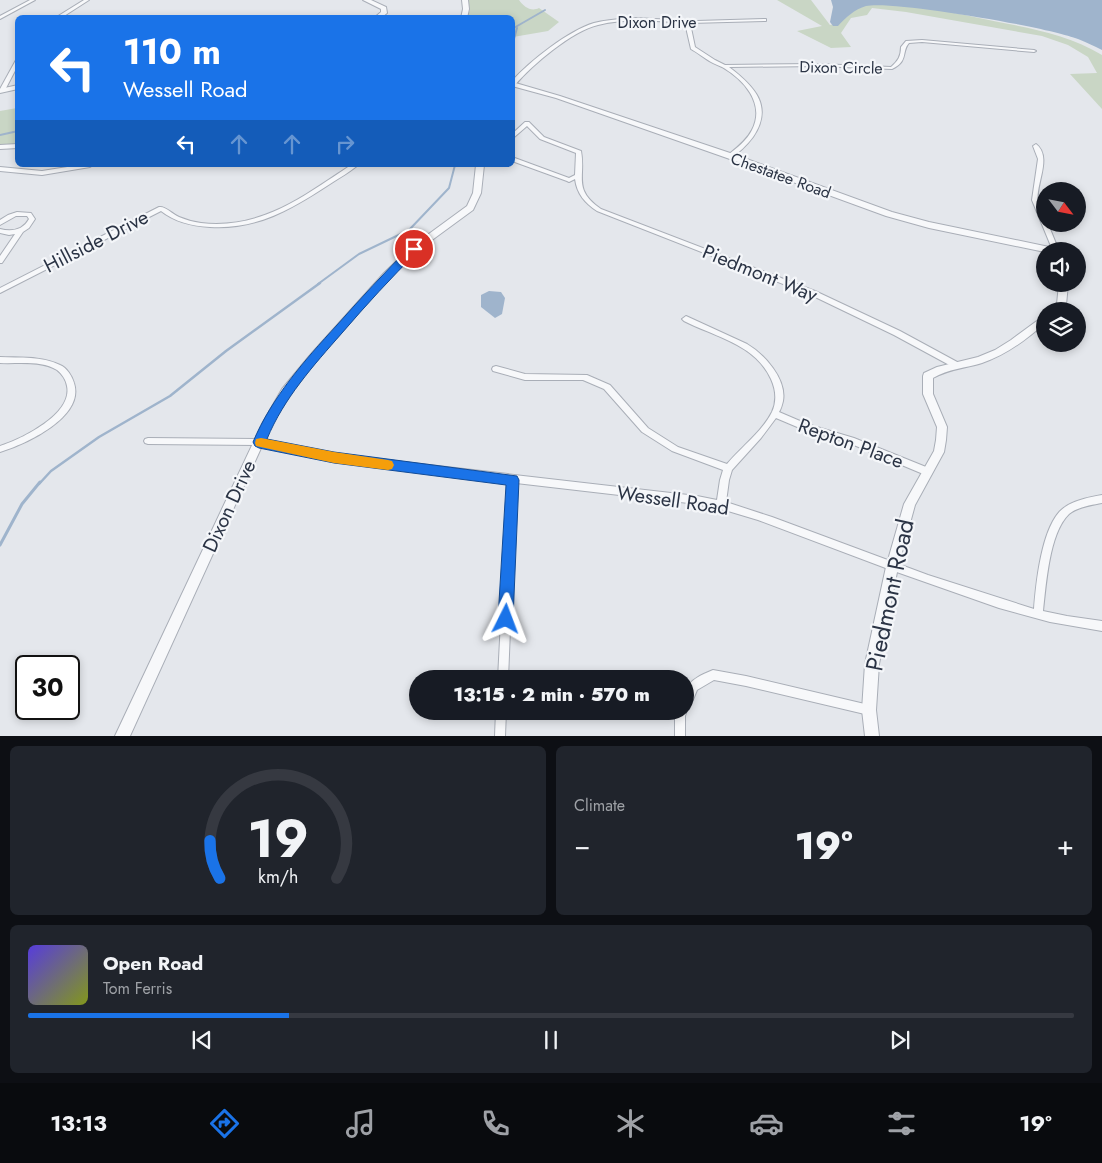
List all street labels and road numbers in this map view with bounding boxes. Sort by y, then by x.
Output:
street label: Dixon Drive [617,11,697,34]
street label: Dixon Circle [799,55,883,80]
street label: Chestatee Road [727,147,834,204]
street label: Hillside Drive [39,203,154,280]
street label: Piedmont Way [698,237,822,310]
street label: Repton Place [794,411,908,476]
street label: Dixon Drive [195,455,263,557]
street label: Wessell Road [615,478,731,523]
street label: Piedmont Road [856,516,923,674]

